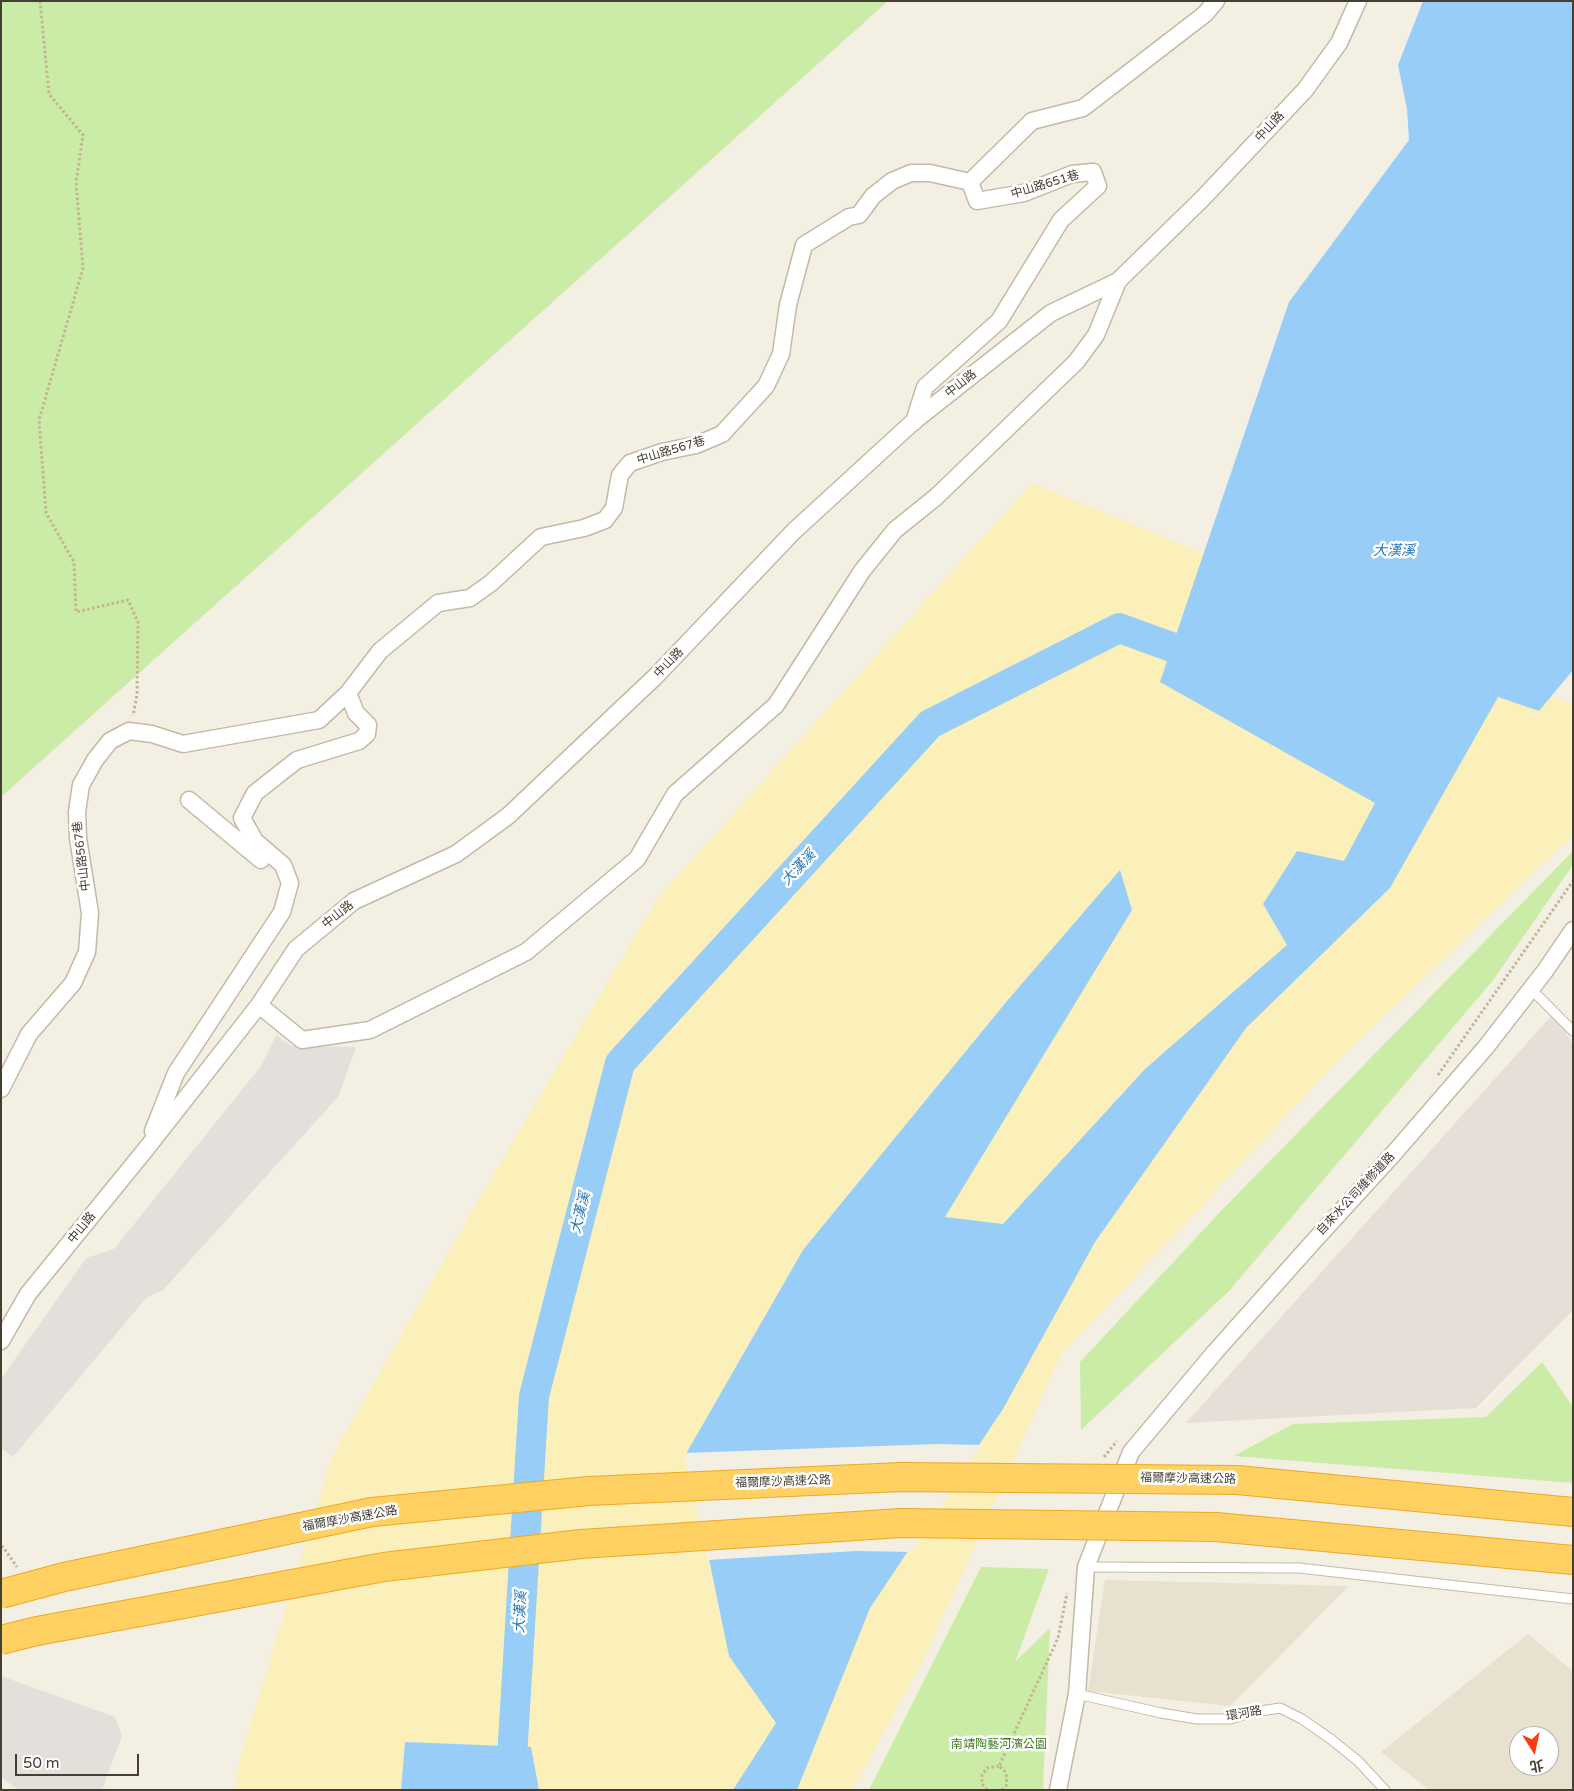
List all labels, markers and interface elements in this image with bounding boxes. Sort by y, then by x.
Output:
street label: 中山路 [1252,109,1288,145]
street label: 中山路651巷 [1009,168,1081,202]
street label: 中山路 [942,367,980,401]
street label: 中山路567巷 [635,434,707,468]
water label: 大漢溪 [1373,543,1415,559]
street label: 中山路 [651,645,687,681]
street label: 中山路567巷 [71,820,93,892]
water label: 大漢溪 [779,847,819,889]
street label: 中山路 [319,898,357,932]
street label: 自來水公司維修道路 [1314,1150,1398,1238]
water label: 大漢溪 [568,1191,594,1235]
street label: 中山路 [65,1209,99,1247]
street label: 福爾摩沙高速公路 [1140,1471,1236,1487]
street label: 福爾摩沙高速公路 [735,1473,831,1491]
street label: 福爾摩沙高速公路 [301,1504,399,1534]
water label: 大漢溪 [512,1591,530,1633]
street label: 環河路 [1225,1704,1263,1724]
north arrow [1509,1726,1559,1776]
park label: 南靖陶藝河濱公園 [951,1738,1047,1752]
scale bar [18,1744,141,1776]
text: 50 m [23,1754,60,1772]
text: 北 [1528,1756,1545,1775]

